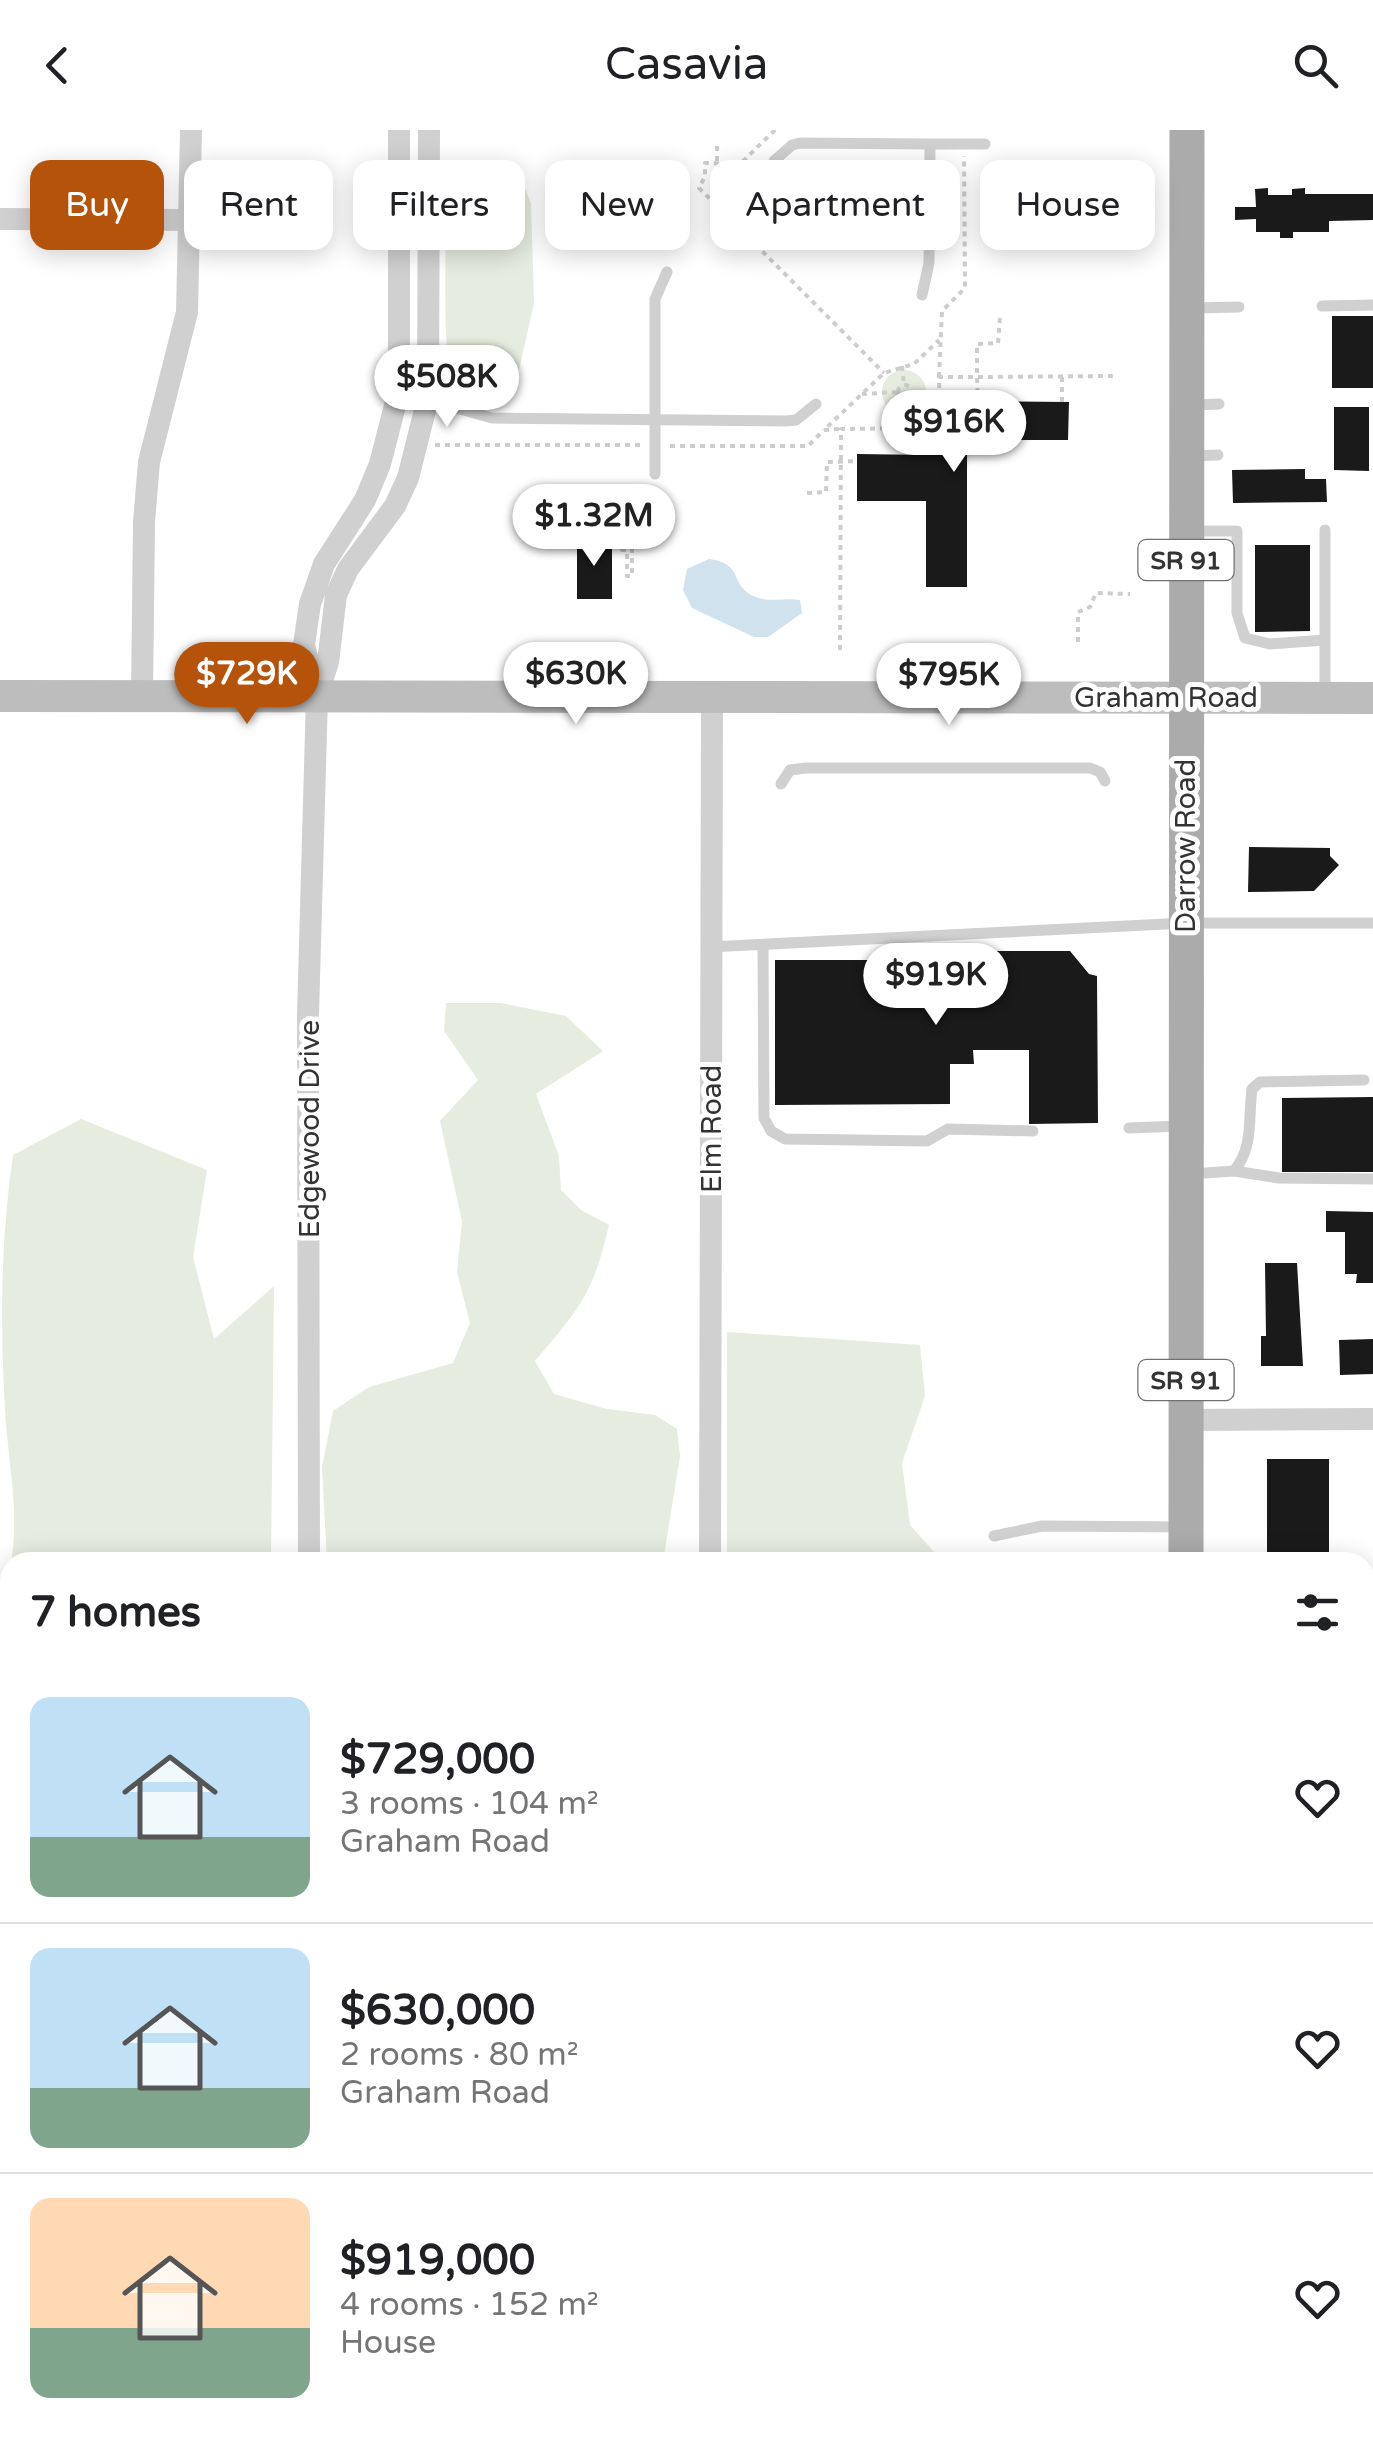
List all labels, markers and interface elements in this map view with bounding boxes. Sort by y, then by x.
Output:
icon: back [30,38,85,93]
text: Casavia [605,38,768,92]
icon: search [1288,38,1343,93]
chip: Buy [30,160,164,250]
chip: Rent [184,160,333,250]
chip: Filters [353,160,525,250]
chip: New [545,160,690,250]
chip: Apartment [710,160,960,250]
chip: House [980,160,1155,250]
pin: $508K [377,345,517,430]
text: $508K [396,358,498,396]
pin: $916K [884,390,1024,475]
text: $916K [903,403,1005,441]
pin: $1.32M [513,484,675,569]
text: $1.32M [534,497,654,535]
road number: SR 91 [1138,540,1234,580]
pin: $729K [177,642,317,727]
pin: $630K [506,642,646,727]
pin: $795K [879,643,1019,728]
text: $729K [196,655,298,693]
text: $630K [525,655,627,693]
text: $795K [898,656,1000,694]
street label: Graham Road [1074,681,1258,715]
street label: Darrow Road [1169,759,1203,933]
pin: $919K [866,943,1006,1028]
text: $919K [885,956,987,994]
street label: Edgewood Drive [293,1020,327,1238]
street label: Elm Road [695,1065,729,1193]
road number: SR 91 [1138,1360,1234,1400]
icon: filters [1290,1585,1345,1640]
text: 7 homes [30,1587,201,1638]
text: $729,000 [340,1734,535,1785]
icon: home [110,1737,230,1857]
icon: heart [1290,1770,1345,1825]
text: 3 rooms · 104 m² [340,1785,599,1823]
text: Graham Road [340,1823,550,1861]
text: $630,000 [340,1985,535,2036]
icon: home [110,1988,230,2108]
icon: heart [1290,2021,1345,2076]
text: 2 rooms · 80 m² [340,2036,579,2074]
text: Graham Road [340,2074,550,2112]
text: $919,000 [340,2235,535,2286]
icon: home [110,2238,230,2358]
icon: heart [1290,2271,1345,2326]
text: 4 rooms · 152 m² [340,2286,599,2324]
text: House [340,2324,436,2362]

